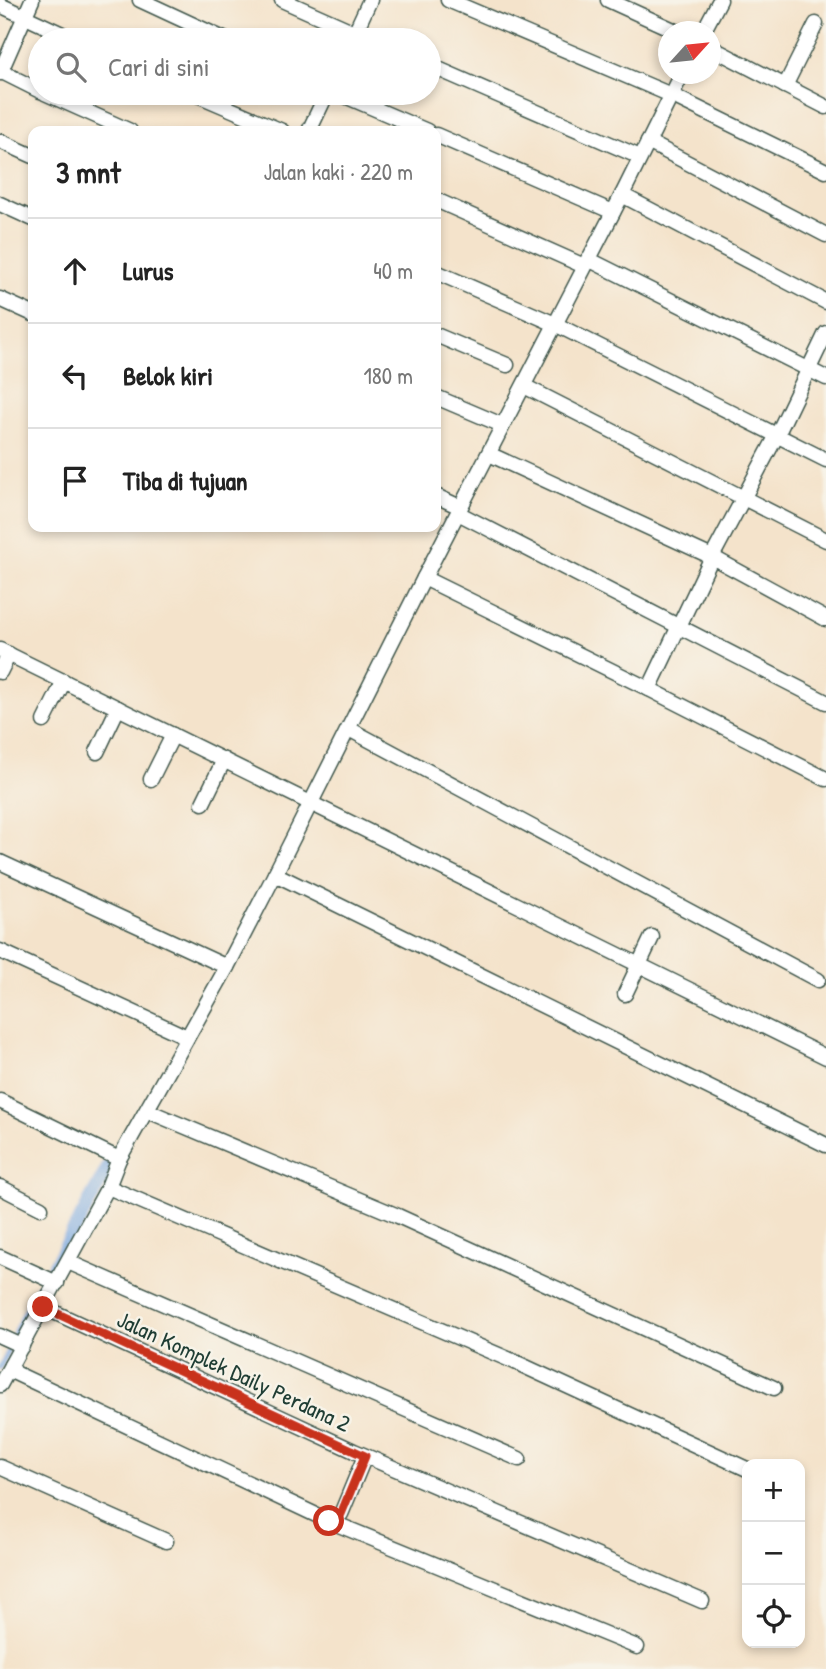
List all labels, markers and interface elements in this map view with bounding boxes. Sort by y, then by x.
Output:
north arrow [658,21,721,84]
search box [28,28,441,105]
icon: search [52,48,90,86]
text: Cari di sini [108,49,210,84]
text: 3 mnt [56,152,121,192]
text: Jalan kaki · 220 m [263,156,413,187]
icon: ahead [56,252,94,290]
text: Lurus [123,253,174,288]
text: 40 m [373,255,413,286]
icon: left [56,357,94,395]
text: Belok kiri [123,358,213,393]
text: 180 m [363,360,413,391]
icon: arrive [56,462,94,500]
text: Tiba di tujuan [123,463,248,498]
route end [27,1291,58,1322]
street label: Jalan Komplek Daily Perdana 2 [112,1303,356,1439]
map controls [742,1459,805,1648]
button: + [742,1459,805,1522]
route start [313,1505,344,1536]
button: − [742,1522,805,1585]
button: locate [742,1585,805,1648]

